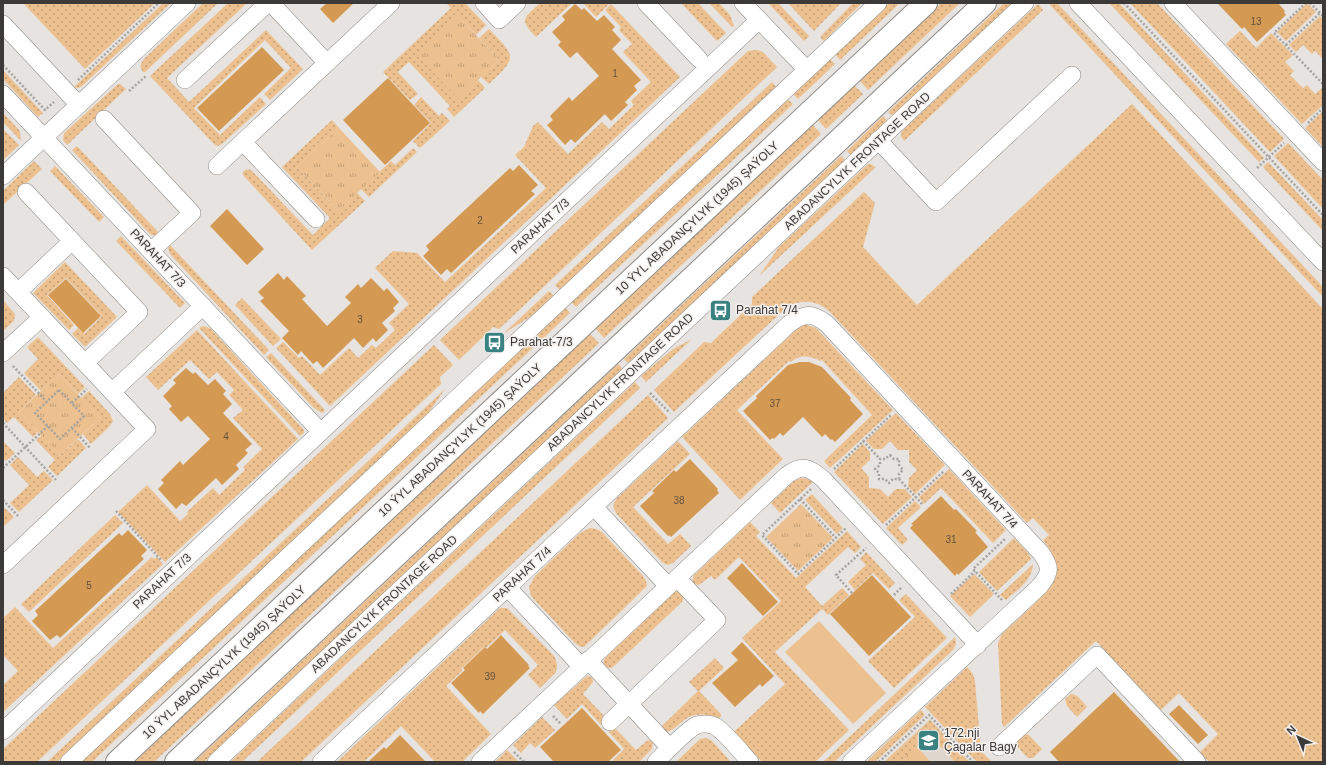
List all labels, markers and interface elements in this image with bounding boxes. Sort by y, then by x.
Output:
house number: 13 [1250,16,1262,27]
house number: 1 [612,68,618,79]
street label: ABADANCYLYK FRONTAGE ROAD [781,89,933,233]
street label: 10 ÝYL ABADANÇYLYK (1945) ŞAÝOLY [612,138,781,297]
street label: PARAHAT 7/3 [508,195,572,257]
house number: 2 [477,215,483,226]
street label: PARAHAT 7/3 [127,226,189,290]
bus stop icon: Parahat 7/4 [707,297,733,323]
place label: Parahat 7/4 [736,303,798,317]
street label: ABADANCYLYK FRONTAGE ROAD [544,310,696,454]
house number: 3 [357,314,363,325]
bus stop icon: Parahat-7/3 [482,329,508,355]
place label: Parahat-7/3 [510,335,573,349]
street label: 10 ÝYL ABADANÇYLYK (1945) ŞAÝOLY [375,360,544,519]
house number: 37 [769,398,781,409]
house number: 4 [223,431,229,442]
street label: PARAHAT 7/4 [959,467,1021,531]
house number: 38 [673,495,685,506]
street label: ABADANCYLYK FRONTAGE ROAD [308,532,460,676]
house number: 31 [945,534,957,545]
street label: PARAHAT 7/4 [490,543,554,605]
street label: PARAHAT 7/3 [130,550,194,612]
house number: 5 [86,580,92,591]
street label: 10 ÝYL ABADANÇYLYK (1945) ŞAÝOLY [139,582,308,741]
house number: 39 [484,671,496,682]
north arrow [1278,717,1318,757]
text: N [1284,723,1298,737]
place label: 172.nji Çagalar Bagy [944,726,1017,754]
school or university icon: 172.nji Çagalar Bagy [915,727,941,753]

